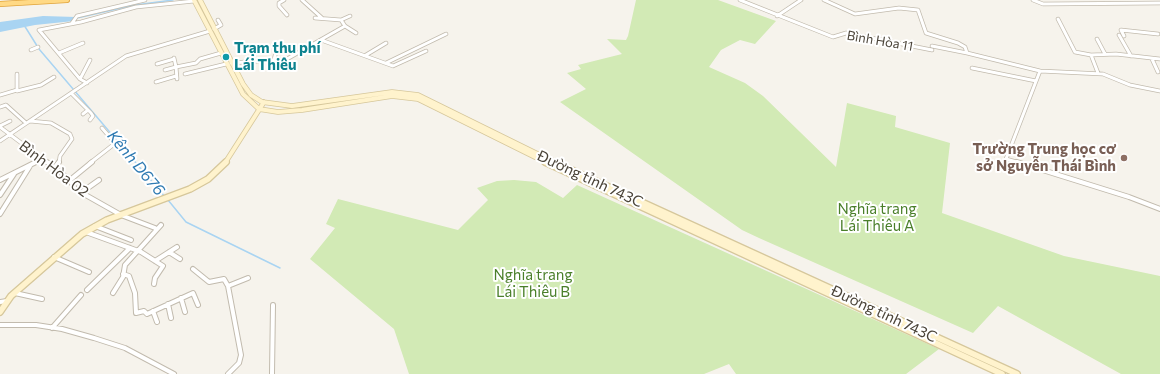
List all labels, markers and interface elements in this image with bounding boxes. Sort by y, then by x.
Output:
street label: Bình Hòa 11 [846,27,914,55]
place label: Trạm thu phí Lái Thiêu [234,39,321,74]
marker: Trạm thu phí Lái Thiêu [221,52,231,62]
water label: Kênh D676 [103,126,169,200]
street label: Bình Hòa 02 [16,137,92,201]
place label: Trường Trung học cơ sở Nguyễn Thái Bình [973,140,1116,175]
street label: Đường tỉnh 743C [534,147,646,211]
marker: Trường Trung học cơ sở Nguyễn Thái Bình [1119,153,1129,163]
park label: Nghĩa trang Lái Thiêu A [837,200,917,235]
park label: Nghĩa trang Lái Thiêu B [493,266,573,301]
street label: Đường tỉnh 743C [828,282,940,346]

